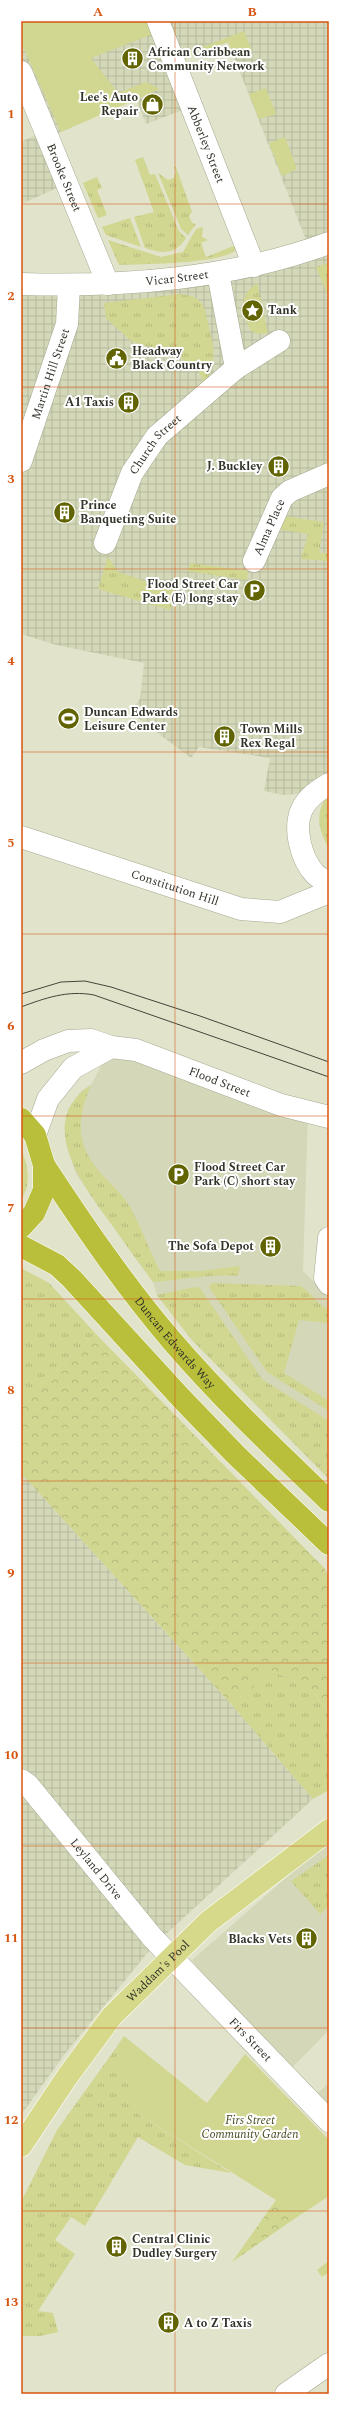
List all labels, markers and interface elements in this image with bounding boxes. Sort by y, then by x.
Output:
text: A [93,2,103,22]
text: B [247,2,257,22]
place label: African Caribbean Community Network [148,43,265,76]
building icon: African Caribbean Community Network [120,46,146,72]
place label: Lee's Auto Repair [80,88,139,121]
shop icon: Lee's Auto Repair [140,91,166,117]
street label: Abberley Street [182,102,230,186]
text: 1 [7,104,15,124]
street label: Brooke Street [42,140,87,215]
street label: Vicar Street [144,264,210,291]
text: 2 [7,286,15,306]
place icon: Tank [240,297,266,323]
place label: Tank [268,301,298,320]
street label: Martin Hill Street [26,326,74,422]
place label: Headway Black Country [132,342,213,375]
public building icon: Headway Black Country [103,345,129,371]
building icon: A1 Taxis [116,389,142,415]
place label: A1 Taxis [65,393,114,412]
street label: Church Street [124,410,186,479]
building icon: J. Buckley [265,453,291,479]
place label: J. Buckley [207,457,263,476]
text: 3 [7,469,15,489]
place label: Prince Banqueting Suite [80,496,176,529]
street label: Alma Place [248,496,290,559]
building icon: Prince Banqueting Suite [52,499,78,525]
place label: Flood Street Car Park (E) long stay [142,575,239,608]
parking icon: Flood Street Car Park (E) long stay [241,578,267,604]
text: 4 [7,651,15,671]
place label: Duncan Edwards Leisure Center [84,703,178,736]
sports icon: Duncan Edwards Leisure Center [56,706,82,732]
place label: Town Mills Rex Regal [240,720,302,753]
building icon: Town Mills Rex Regal [211,723,237,749]
text: 5 [7,833,15,853]
street label: Constitution Hill [129,864,221,911]
text: 6 [7,1016,15,1036]
street label: Flood Street [186,1061,254,1102]
place label: Flood Street Car Park (C) short stay [194,1158,296,1191]
parking icon: Flood Street Car Park (C) short stay [166,1161,192,1187]
text: 7 [7,1198,15,1218]
building icon: The Sofa Depot [257,1233,283,1259]
place label: The Sofa Depot [168,1237,254,1256]
street label: Duncan Edwards Way [130,1292,221,1394]
text: 8 [7,1380,15,1400]
text: 9 [7,1563,15,1583]
text: 10 [4,1745,18,1765]
street label: Leyland Drive [66,1834,128,1904]
building icon: Blacks Vets [294,1926,320,1952]
text: 11 [4,1928,18,1948]
place label: Blacks Vets [228,1930,292,1949]
street label: Waddam's Pool [122,1935,194,2007]
street label: Firs Street [225,2013,277,2066]
text: 12 [4,2110,18,2130]
park label: Firs Street Community Garden [201,2111,299,2144]
place label: Central Clinic Dudley Surgery [132,2230,218,2263]
building icon: Central Clinic Dudley Surgery [104,2233,130,2259]
text: 13 [4,2292,18,2312]
building icon: A to Z Taxis [155,2310,181,2336]
place label: A to Z Taxis [184,2314,252,2333]

